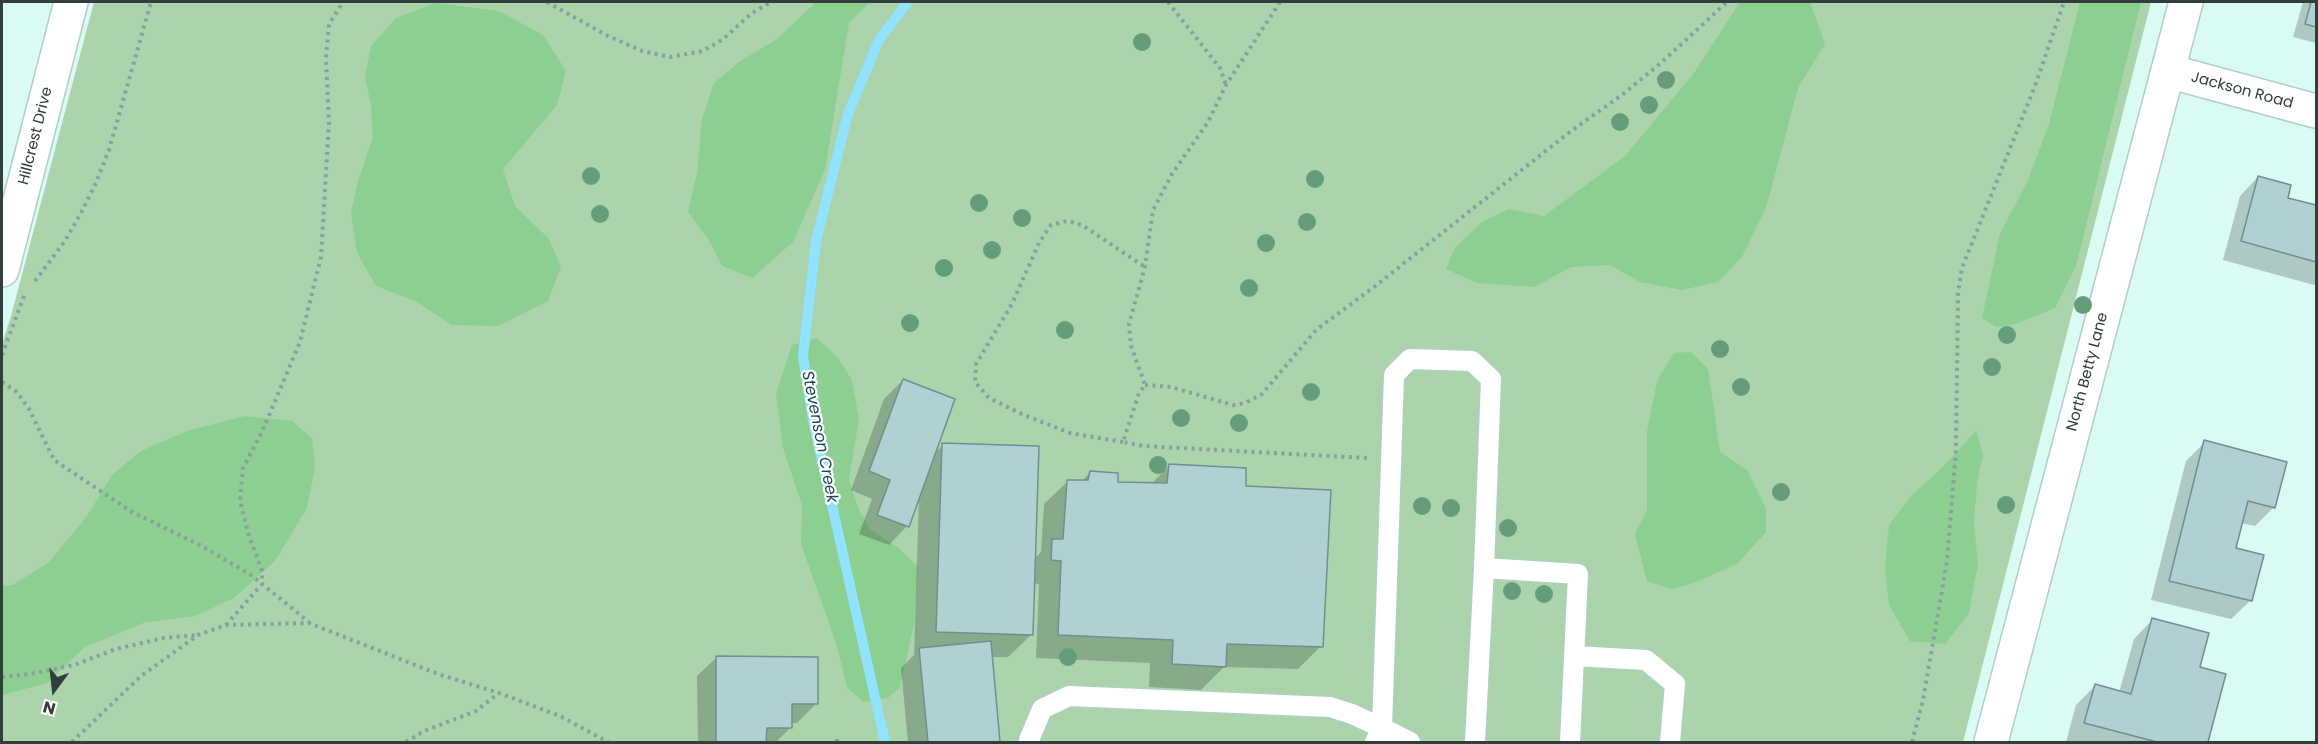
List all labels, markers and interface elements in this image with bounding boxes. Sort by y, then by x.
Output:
street label: Jackson Road [2189,69,2295,113]
street label: Hillcrest Drive [15,85,57,187]
street label: North Betty Lane [2063,311,2113,433]
water label: Stevenson Creek [797,369,841,505]
north arrow [24,660,84,720]
text: N [40,695,58,721]

